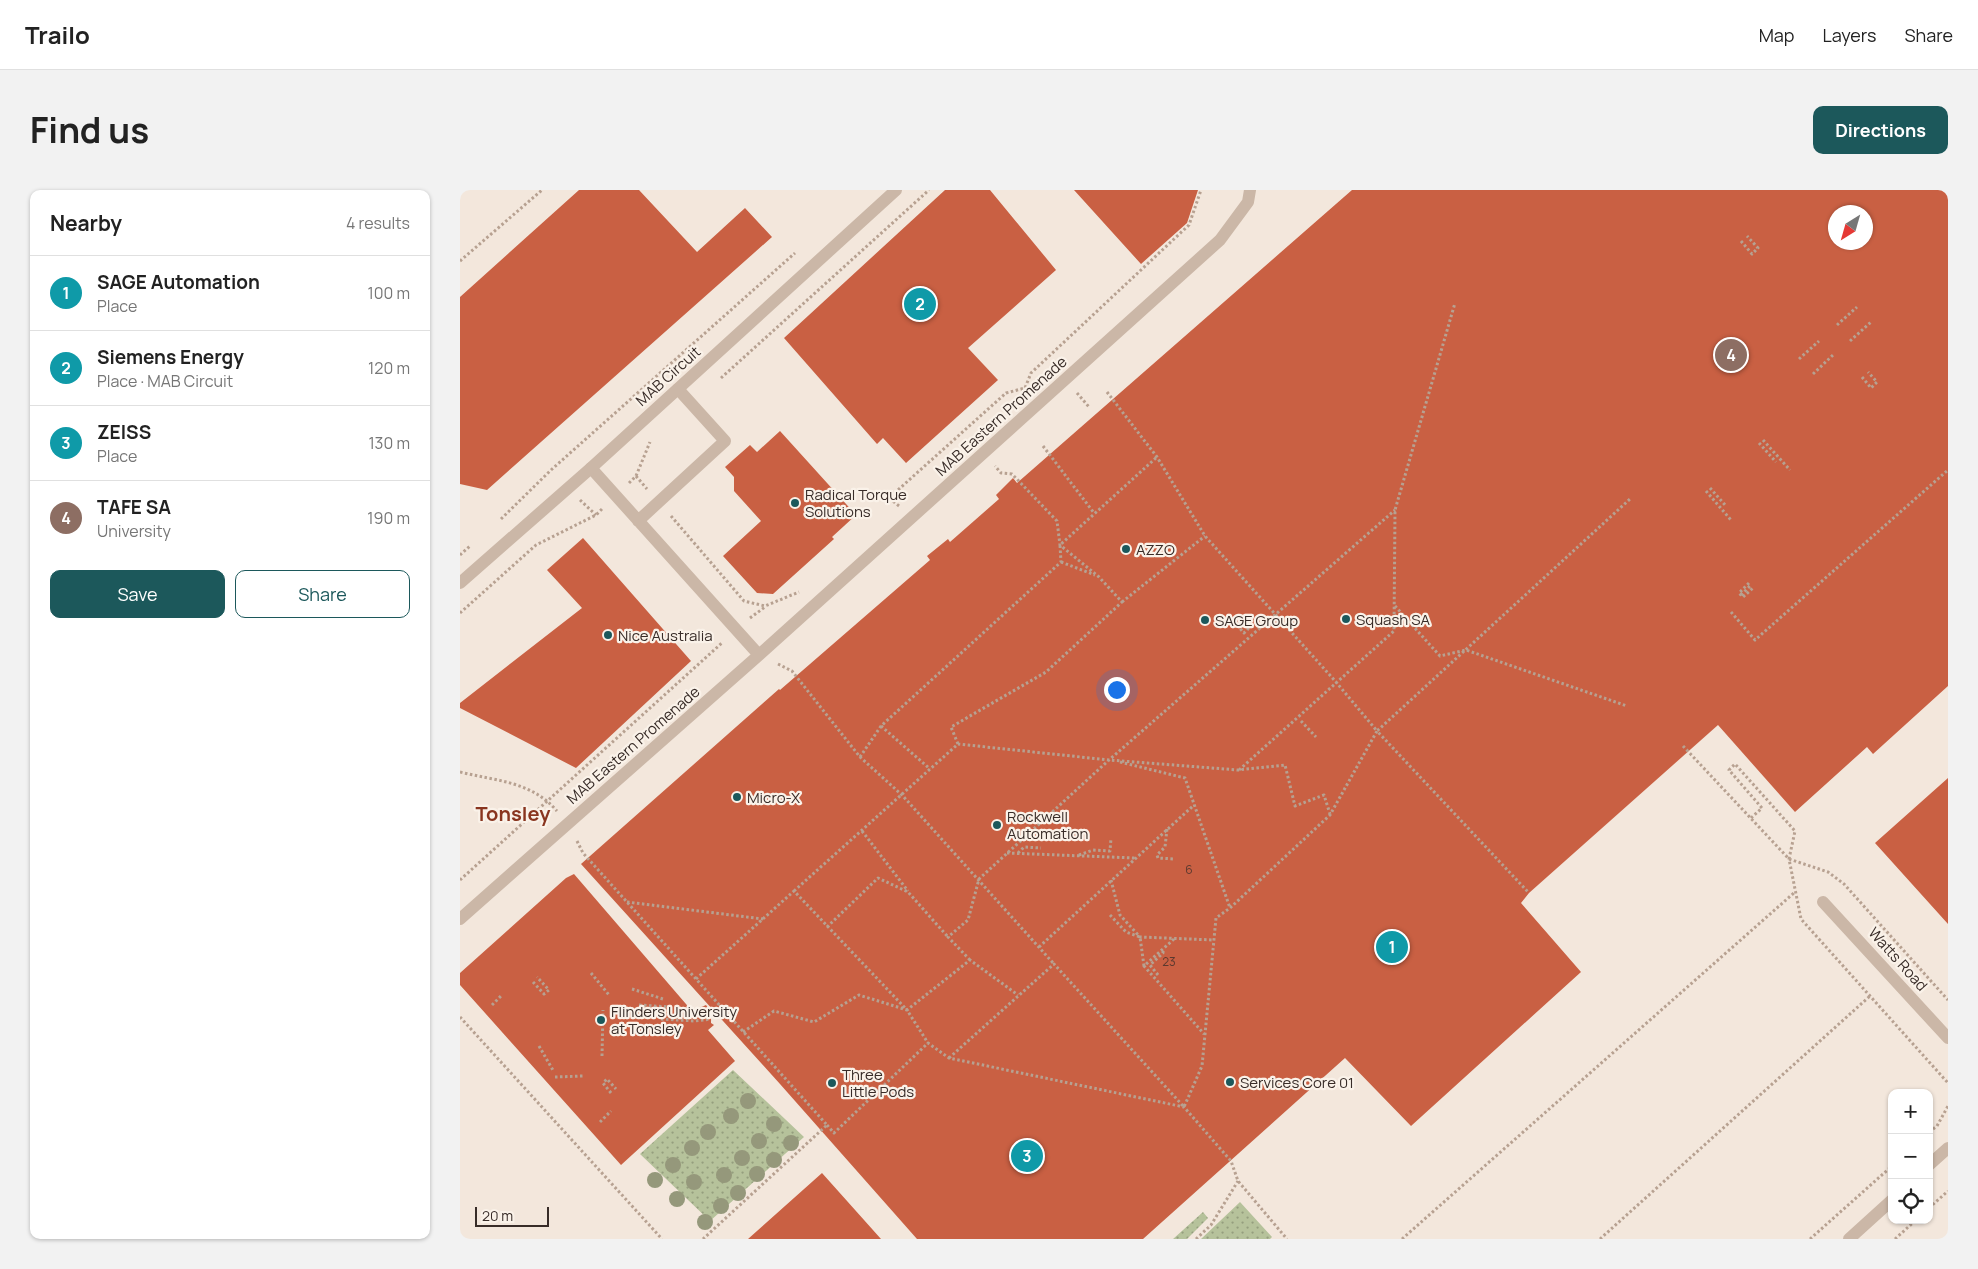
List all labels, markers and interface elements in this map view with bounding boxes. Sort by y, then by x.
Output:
text: Trailo [25,18,90,51]
text: Map [1759,23,1794,47]
text: Layers [1822,23,1876,47]
text: Share [1904,23,1953,47]
text: Find us [30,106,149,154]
button: Directions [1813,106,1948,154]
north arrow [1828,205,1873,250]
text: Nearby [50,209,122,237]
text: 4 results [346,212,410,234]
text: SAGE Automation [97,269,260,295]
text: 1 [62,282,70,304]
text: 100 m [367,282,410,304]
pin: 2 [904,285,936,323]
text: Place [97,295,137,317]
pin: 4 [1715,336,1747,374]
street label: MAB Circuit [631,341,705,411]
text: Siemens Energy [97,344,244,370]
street label: MAB Eastern Promenade [931,351,1071,481]
text: 2 [61,357,71,379]
text: 120 m [368,357,410,379]
text: Place · MAB Circuit [97,370,233,392]
text: ZEISS [97,419,151,445]
text: 3 [61,432,71,454]
text: 130 m [368,432,410,454]
text: Place [97,445,137,467]
place label: Radical Torque Solutions [805,484,907,522]
text: TAFE SA [97,494,171,520]
marker: Radical Torque Solutions [789,497,801,509]
text: 4 [61,507,71,529]
text: 190 m [367,507,410,529]
text: University [97,520,171,542]
place label: AZZO [1136,539,1175,560]
marker: AZZO [1120,543,1132,555]
button: Save [50,570,225,618]
button: Share [235,570,410,618]
place label: Squash SA [1356,609,1430,630]
place label: SAGE Group [1215,610,1298,631]
marker: Squash SA [1340,613,1352,625]
marker: SAGE Group [1199,614,1211,626]
place label: Nice Australia [618,625,713,646]
marker: Nice Australia [602,629,614,641]
your location [1104,677,1130,703]
street label: MAB Eastern Promenade [562,681,704,809]
place label: Micro-X [747,787,800,808]
marker: Micro-X [731,791,743,803]
district label: Tonsley [476,800,551,827]
place label: Rockwell Automation [1007,806,1088,844]
marker: Rockwell Automation [991,819,1003,831]
house number: 6 [1185,861,1193,878]
street label: Watts Road [1864,923,1932,995]
pin: 1 [1376,928,1408,966]
house number: 23 [1162,953,1176,970]
place label: Flinders University at Tonsley [611,1001,737,1039]
marker: Flinders University at Tonsley [595,1014,607,1026]
place label: Three Little Pods [842,1064,914,1102]
place label: Services Core 01 [1240,1072,1354,1093]
marker: Services Core 01 [1224,1076,1236,1088]
marker: Three Little Pods [826,1077,838,1089]
map controls [1888,1089,1933,1224]
button: + [1888,1089,1933,1134]
button: − [1888,1134,1933,1179]
pin: 3 [1011,1137,1043,1175]
button: locate [1888,1179,1933,1224]
scale bar [475,1204,549,1227]
text: 20 m [482,1206,513,1225]

